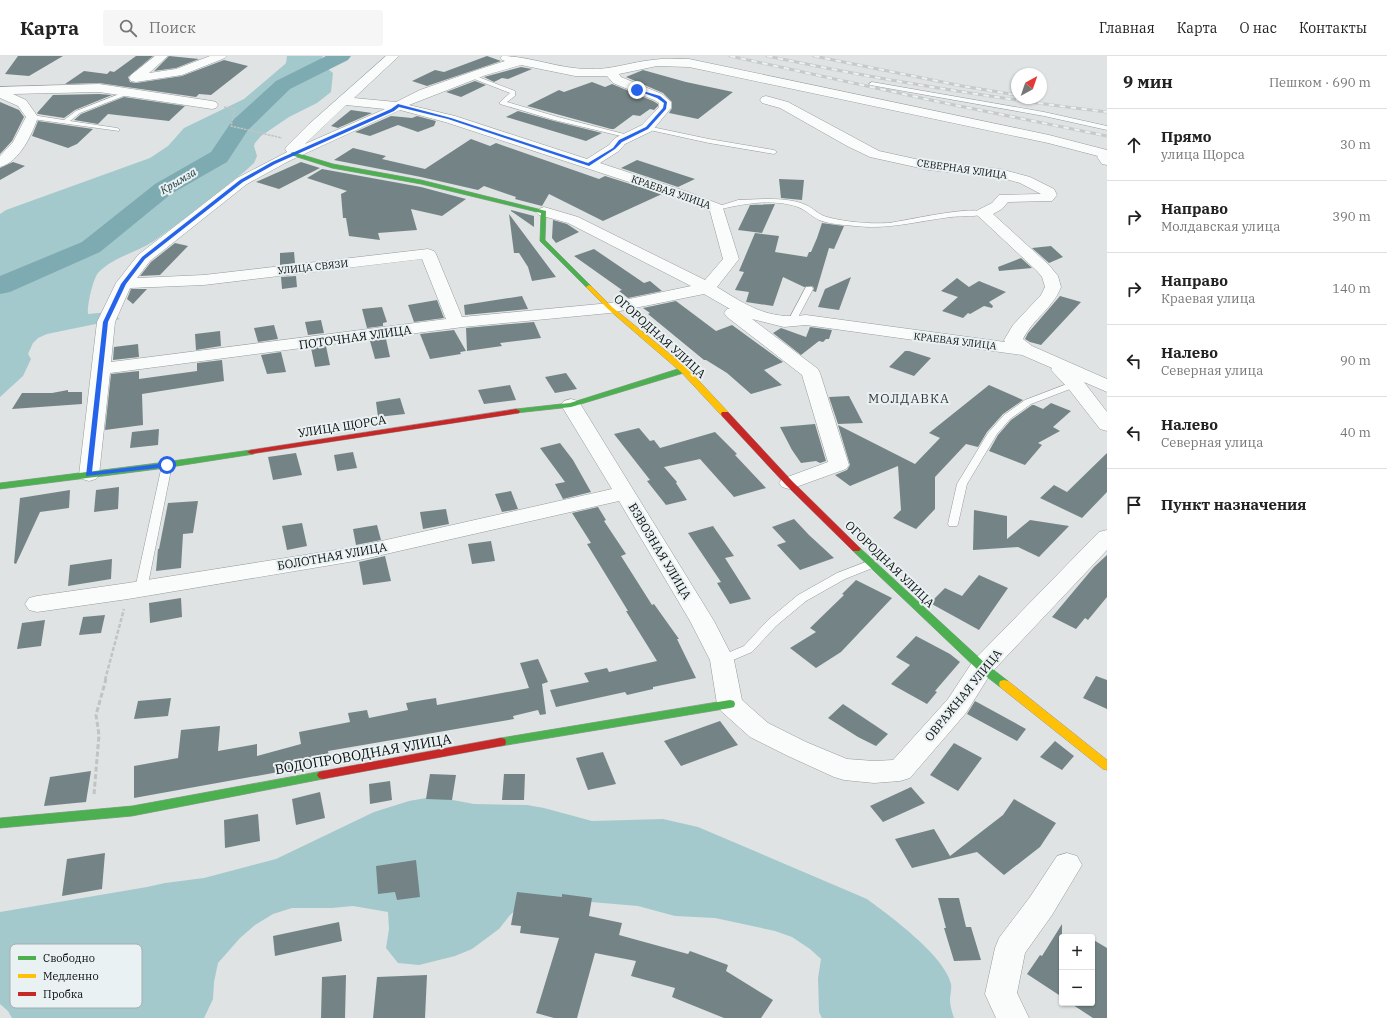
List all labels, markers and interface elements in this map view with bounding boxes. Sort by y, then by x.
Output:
search box [103,10,383,46]
text: Карта [20,16,79,40]
icon: search [117,17,139,39]
text: Поиск [149,18,196,37]
text: Главная [1099,19,1155,37]
text: Карта [1177,19,1218,37]
text: О нас [1240,19,1277,37]
text: Контакты [1299,19,1367,37]
north arrow [1011,68,1047,104]
text: 9 мин [1123,71,1173,93]
text: Пешком · 690 m [1269,74,1371,91]
route end [628,81,646,99]
text: Прямо [1161,127,1212,146]
icon: ahead [1123,134,1145,156]
text: 30 m [1340,136,1371,153]
text: улица Щорса [1161,146,1245,163]
street label: СЕВЕРНАЯ УЛИЦА [916,156,1008,182]
water label: Крымза [157,165,199,198]
street label: КРАЕВАЯ УЛИЦА [629,172,713,212]
text: Направо [1161,199,1228,218]
icon: right [1123,206,1145,228]
text: 390 m [1332,208,1371,225]
text: Молдавская улица [1161,218,1280,235]
street label: УЛИЦА СВЯЗИ [277,257,349,277]
text: Направо [1161,271,1228,290]
icon: right [1123,278,1145,300]
text: 140 m [1332,280,1371,297]
text: Краевая улица [1161,290,1255,307]
street label: ОГОРОДНАЯ УЛИЦА [611,291,710,382]
street label: ПОТОЧНАЯ УЛИЦА [298,322,413,352]
street label: КРАЕВАЯ УЛИЦА [913,329,997,353]
text: Налево [1161,343,1218,362]
icon: left [1123,350,1145,372]
text: 90 m [1340,352,1371,369]
text: Северная улица [1161,362,1263,379]
district label: МОЛДАВКА [868,390,950,407]
street label: УЛИЦА ЩОРСА [297,412,388,440]
text: Налево [1161,415,1218,434]
icon: left [1123,422,1145,444]
text: 40 m [1340,424,1371,441]
text: Северная улица [1161,434,1263,451]
route start [158,456,176,474]
icon: arrive [1123,494,1145,516]
text: Пункт назначения [1161,495,1307,514]
street label: ВЗВОЗНАЯ УЛИЦА [625,500,695,603]
street label: ОГОРОДНАЯ УЛИЦА [842,517,938,611]
street label: БОЛОТНАЯ УЛИЦА [276,539,389,573]
street label: ОВРАЖНАЯ УЛИЦА [921,645,1005,744]
street label: ВОДОПРОВОДНАЯ УЛИЦА [273,730,453,778]
map controls [1059,934,1095,1006]
button: + [1059,934,1095,970]
legend [10,944,142,1008]
text: Свободно [43,951,95,965]
text: Медленно [43,969,99,983]
button: − [1059,970,1095,1006]
text: Пробка [43,987,83,1001]

